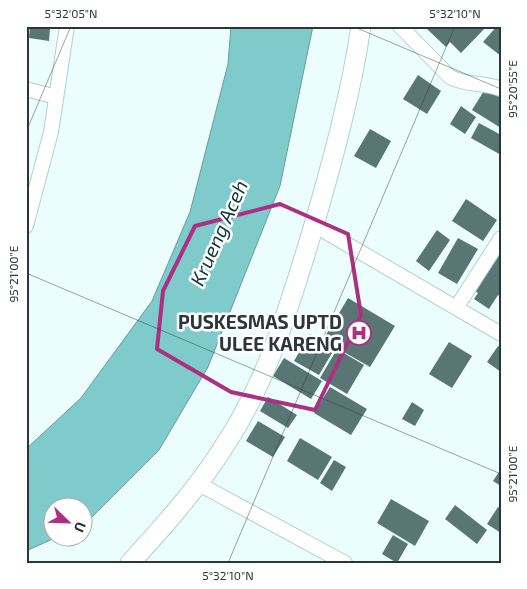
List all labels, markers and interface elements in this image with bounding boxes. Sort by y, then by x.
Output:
text: 5°32'05"N [44,6,98,20]
text: 5°32'10"N [429,6,481,20]
text: 95°20'55"E [505,60,519,118]
water label: Krueng Aceh [184,176,252,289]
text: 95°21'00"E [6,245,20,303]
place label: PUSKESMAS UPTD ULEE KARENG [178,310,342,355]
hospital icon: PUSKESMAS UPTD ULEE KARENG [346,320,372,346]
text: 95°21'00"E [505,445,519,503]
north arrow [42,496,92,546]
text: U [71,520,90,535]
text: 5°32'10"N [202,568,254,582]

